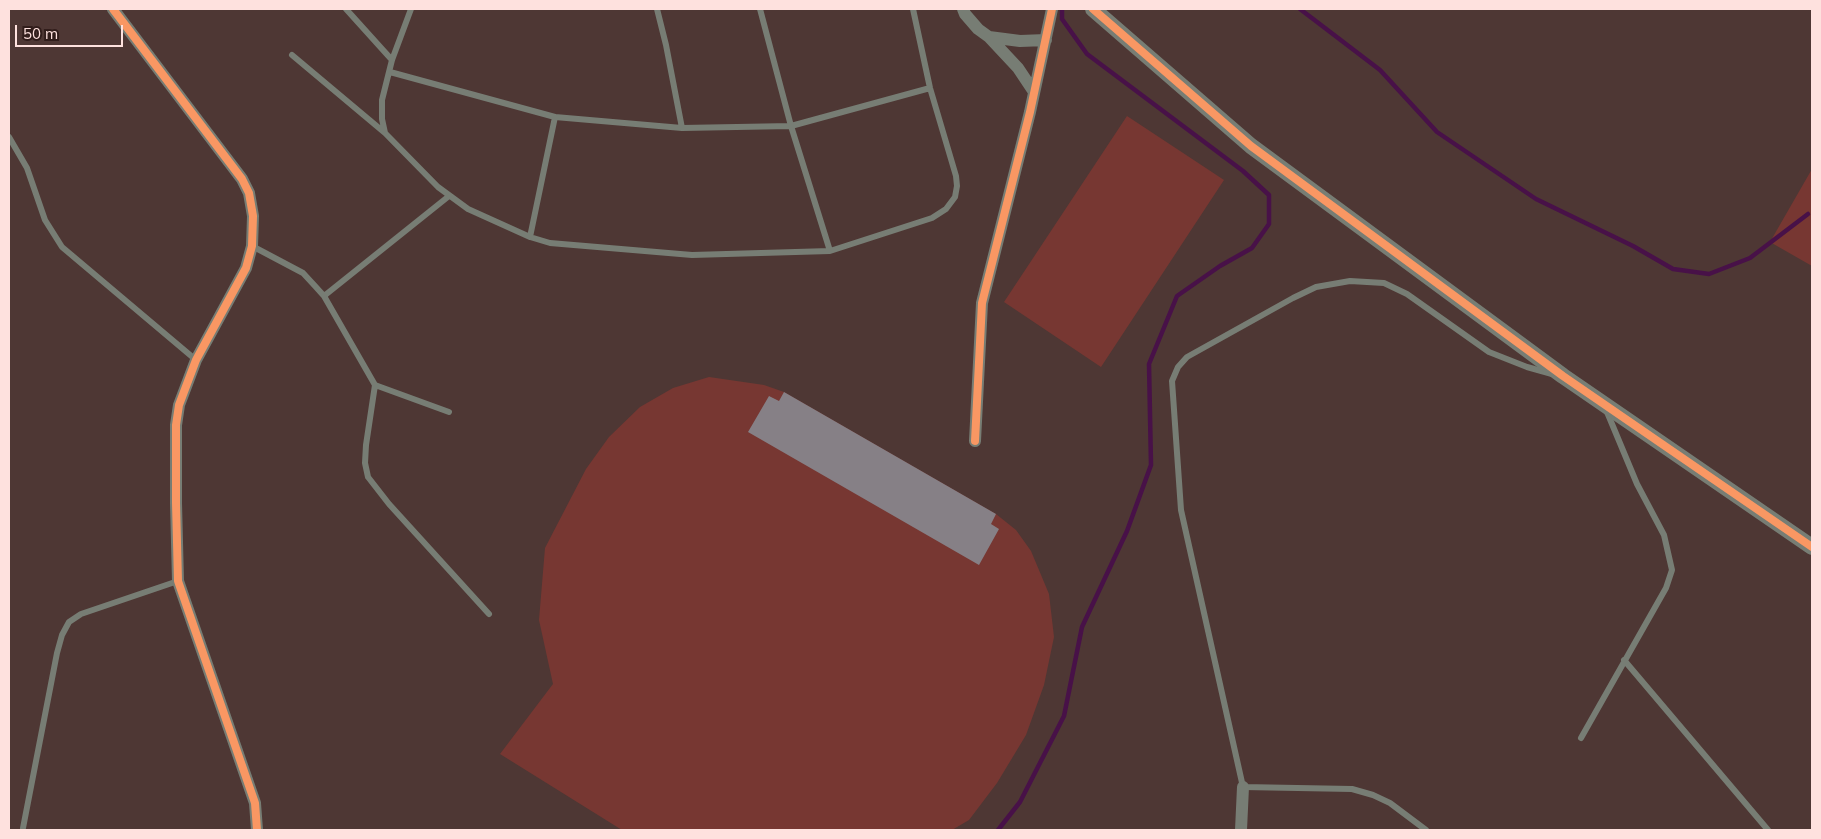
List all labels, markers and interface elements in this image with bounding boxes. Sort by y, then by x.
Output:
scale bar [18,15,125,47]
text: 50 m [23,24,58,43]

